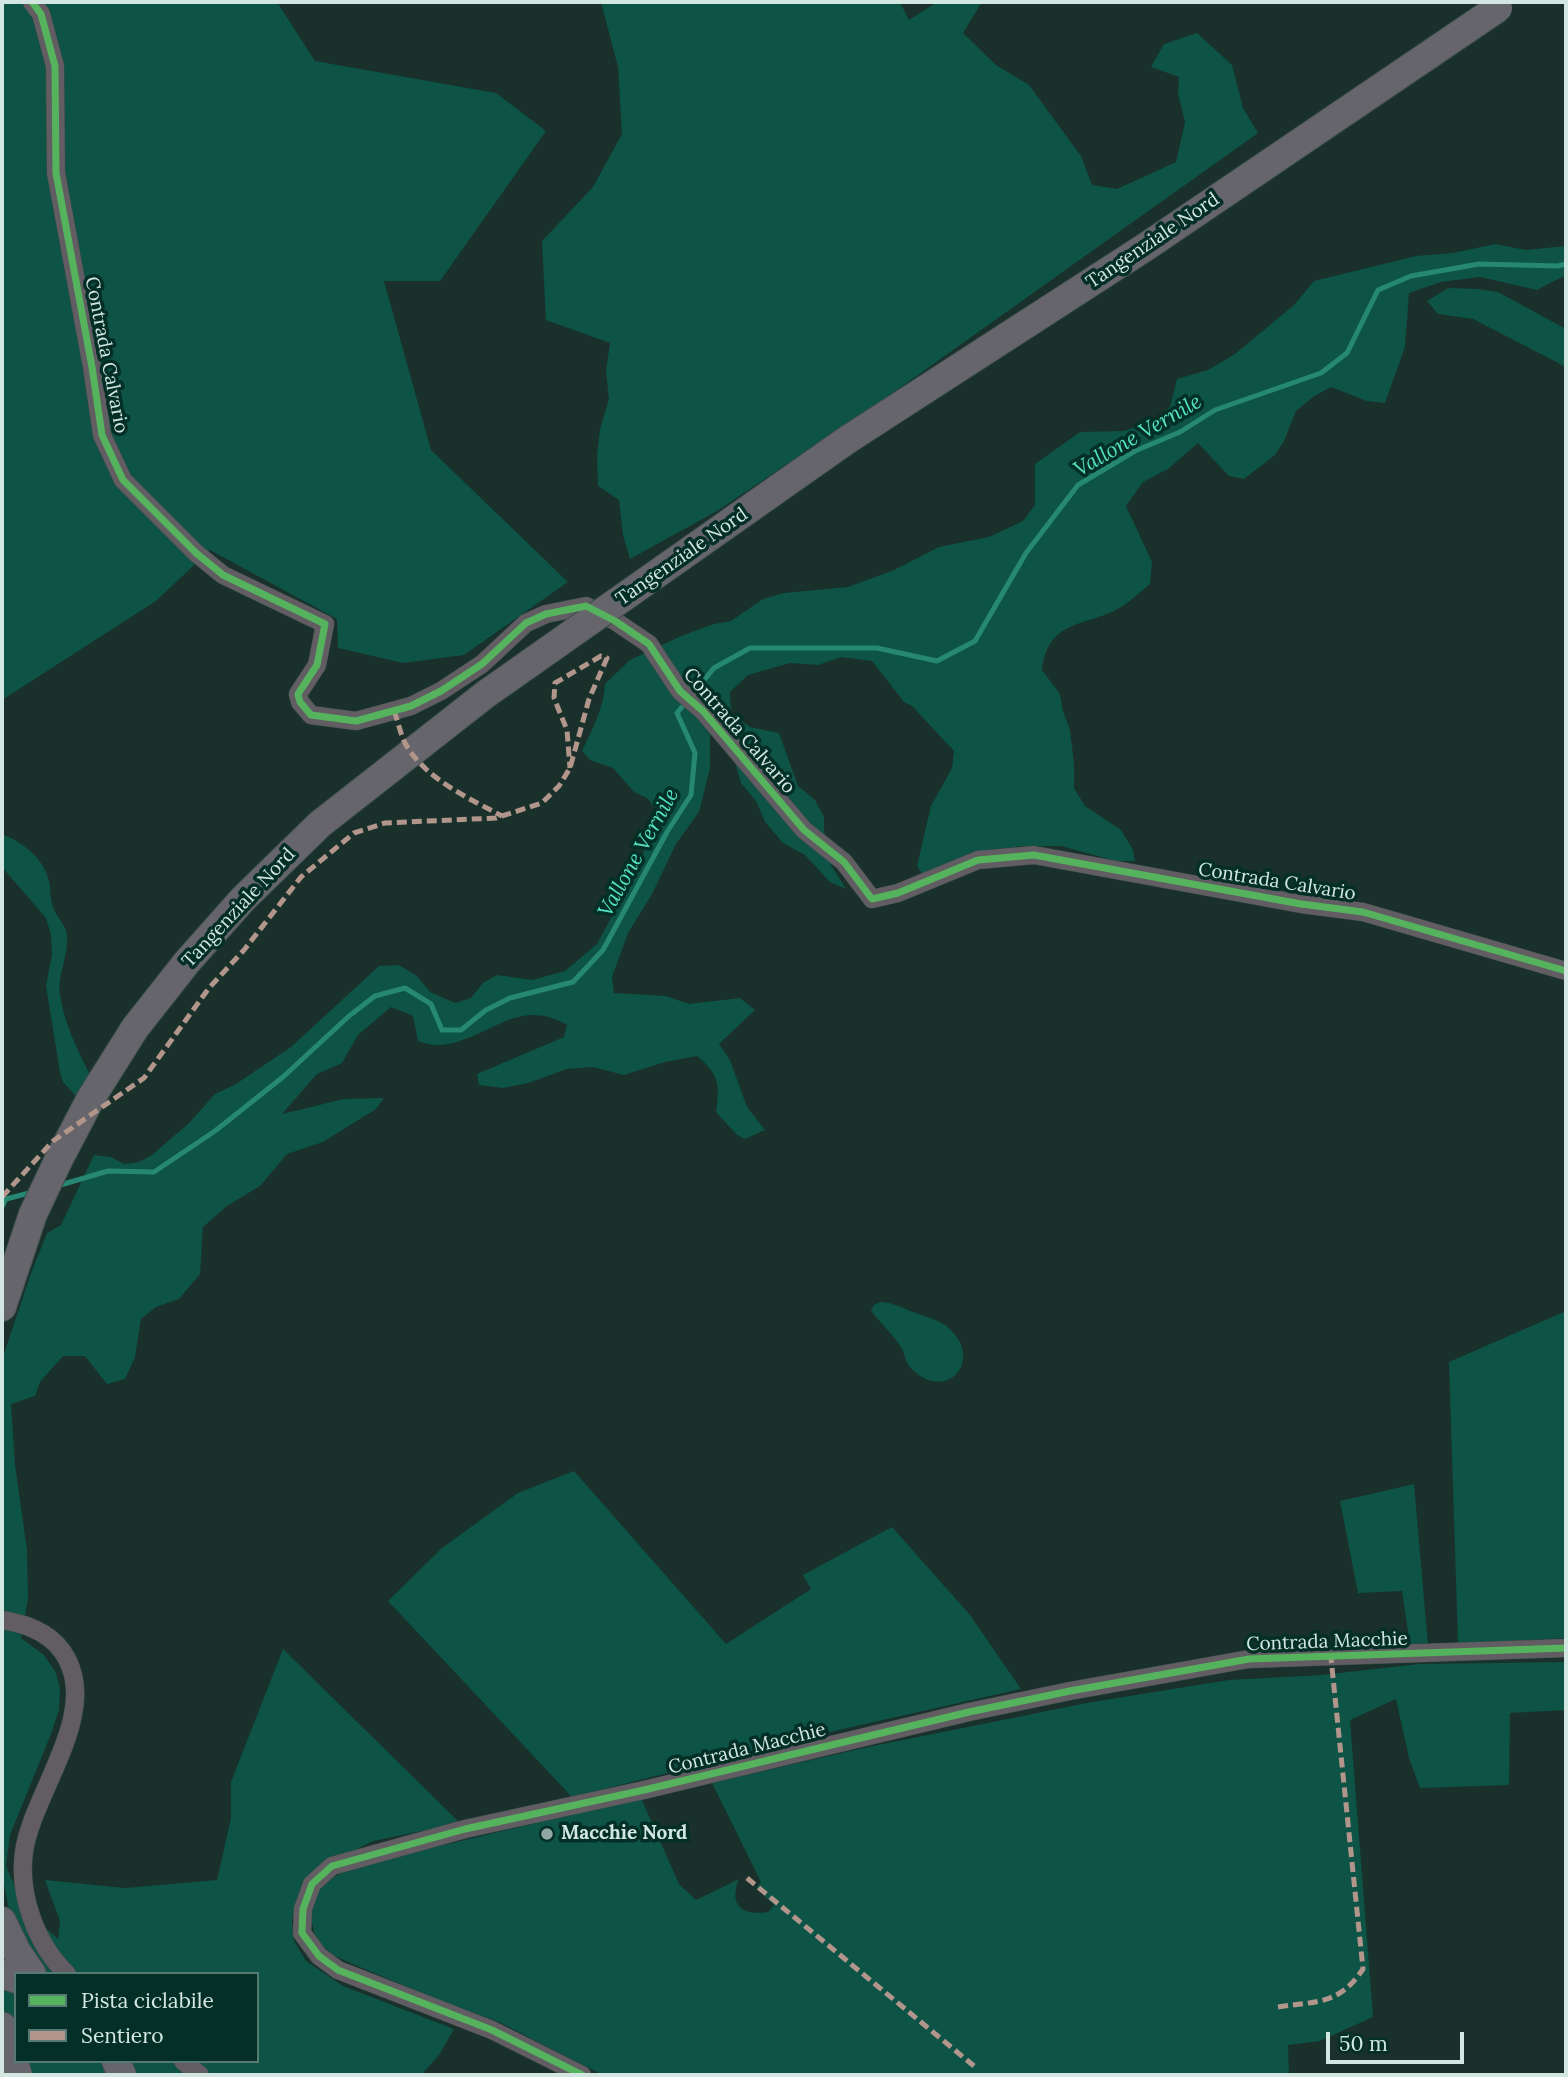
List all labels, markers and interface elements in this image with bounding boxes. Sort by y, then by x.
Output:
street label: Tangenziale Nord [1082,188,1224,294]
street label: Contrada Calvario [80,275,132,435]
water label: Vallone Vernile [1070,389,1206,483]
street label: Tangenziale Nord [612,503,752,611]
street label: Contrada Calvario [678,663,800,799]
water label: Vallone Vernile [593,784,685,922]
street label: Tangenziale Nord [178,843,300,973]
street label: Contrada Calvario [1197,858,1357,906]
street label: Contrada Macchie [1246,1628,1408,1656]
street label: Contrada Macchie [666,1718,828,1780]
place label: Macchie Nord [561,1823,687,1845]
marker: Macchie Nord [539,1826,555,1842]
legend [14,1972,259,2063]
text: Pista ciclabile [81,1987,214,2014]
scale bar [1330,2018,1468,2062]
text: Sentiero [81,2022,164,2049]
text: 50 m [1339,2030,1388,2057]

